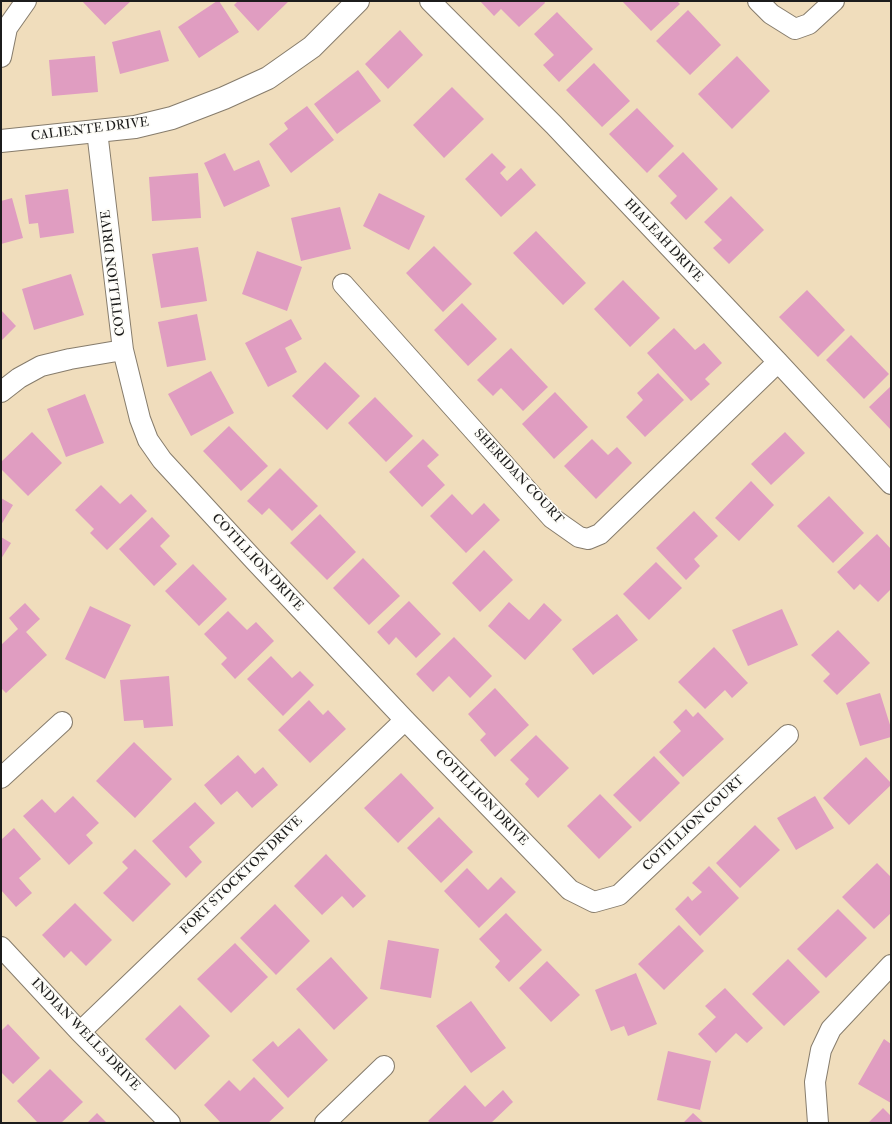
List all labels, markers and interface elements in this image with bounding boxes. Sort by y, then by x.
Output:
street label: CALIENTE DRIVE [30,115,150,145]
street label: HIALEAH DRIVE [620,196,706,286]
street label: COTILLION DRIVE [99,209,129,337]
street label: SHERIDAN COURT [470,426,566,528]
street label: COTILLION DRIVE [208,511,306,615]
street label: COTILLION DRIVE [431,747,531,849]
street label: COTILLION COURT [640,773,748,875]
street label: FORT STOCKTON DRIVE [178,813,306,939]
street label: INDIAN WELLS DRIVE [27,976,143,1094]

